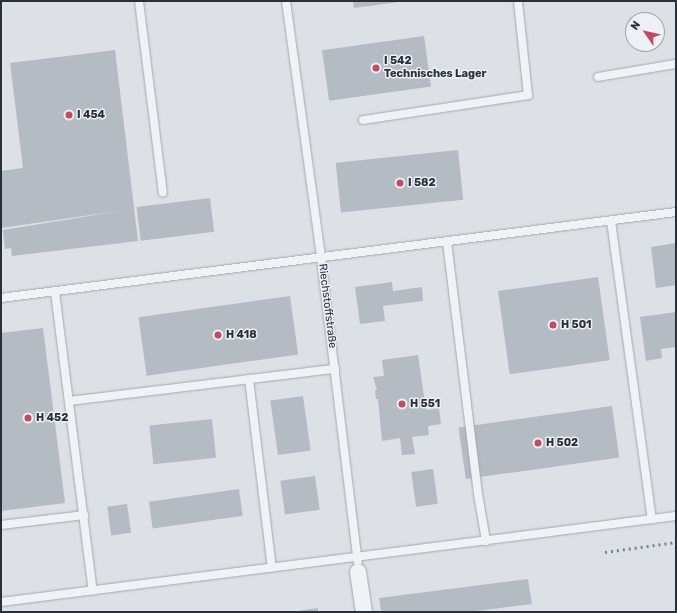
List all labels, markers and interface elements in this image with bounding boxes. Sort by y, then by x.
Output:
north arrow [625,12,665,52]
text: N [628,19,643,32]
place label: I 542 Technisches Lager [384,55,487,81]
marker: I 542 Technisches Lager [371,63,381,73]
place label: I 454 [77,108,105,122]
marker: I 454 [64,110,74,120]
place label: I 582 [408,176,436,190]
marker: I 582 [395,178,405,188]
street label: Riechstoffstraße [315,263,339,349]
place label: H 501 [561,318,592,332]
marker: H 501 [548,320,558,330]
place label: H 418 [226,328,257,342]
marker: H 418 [213,330,223,340]
place label: H 551 [410,397,440,411]
marker: H 551 [397,399,407,409]
place label: H 452 [36,411,68,425]
marker: H 452 [23,413,33,423]
place label: H 502 [546,436,578,450]
marker: H 502 [533,438,543,448]

